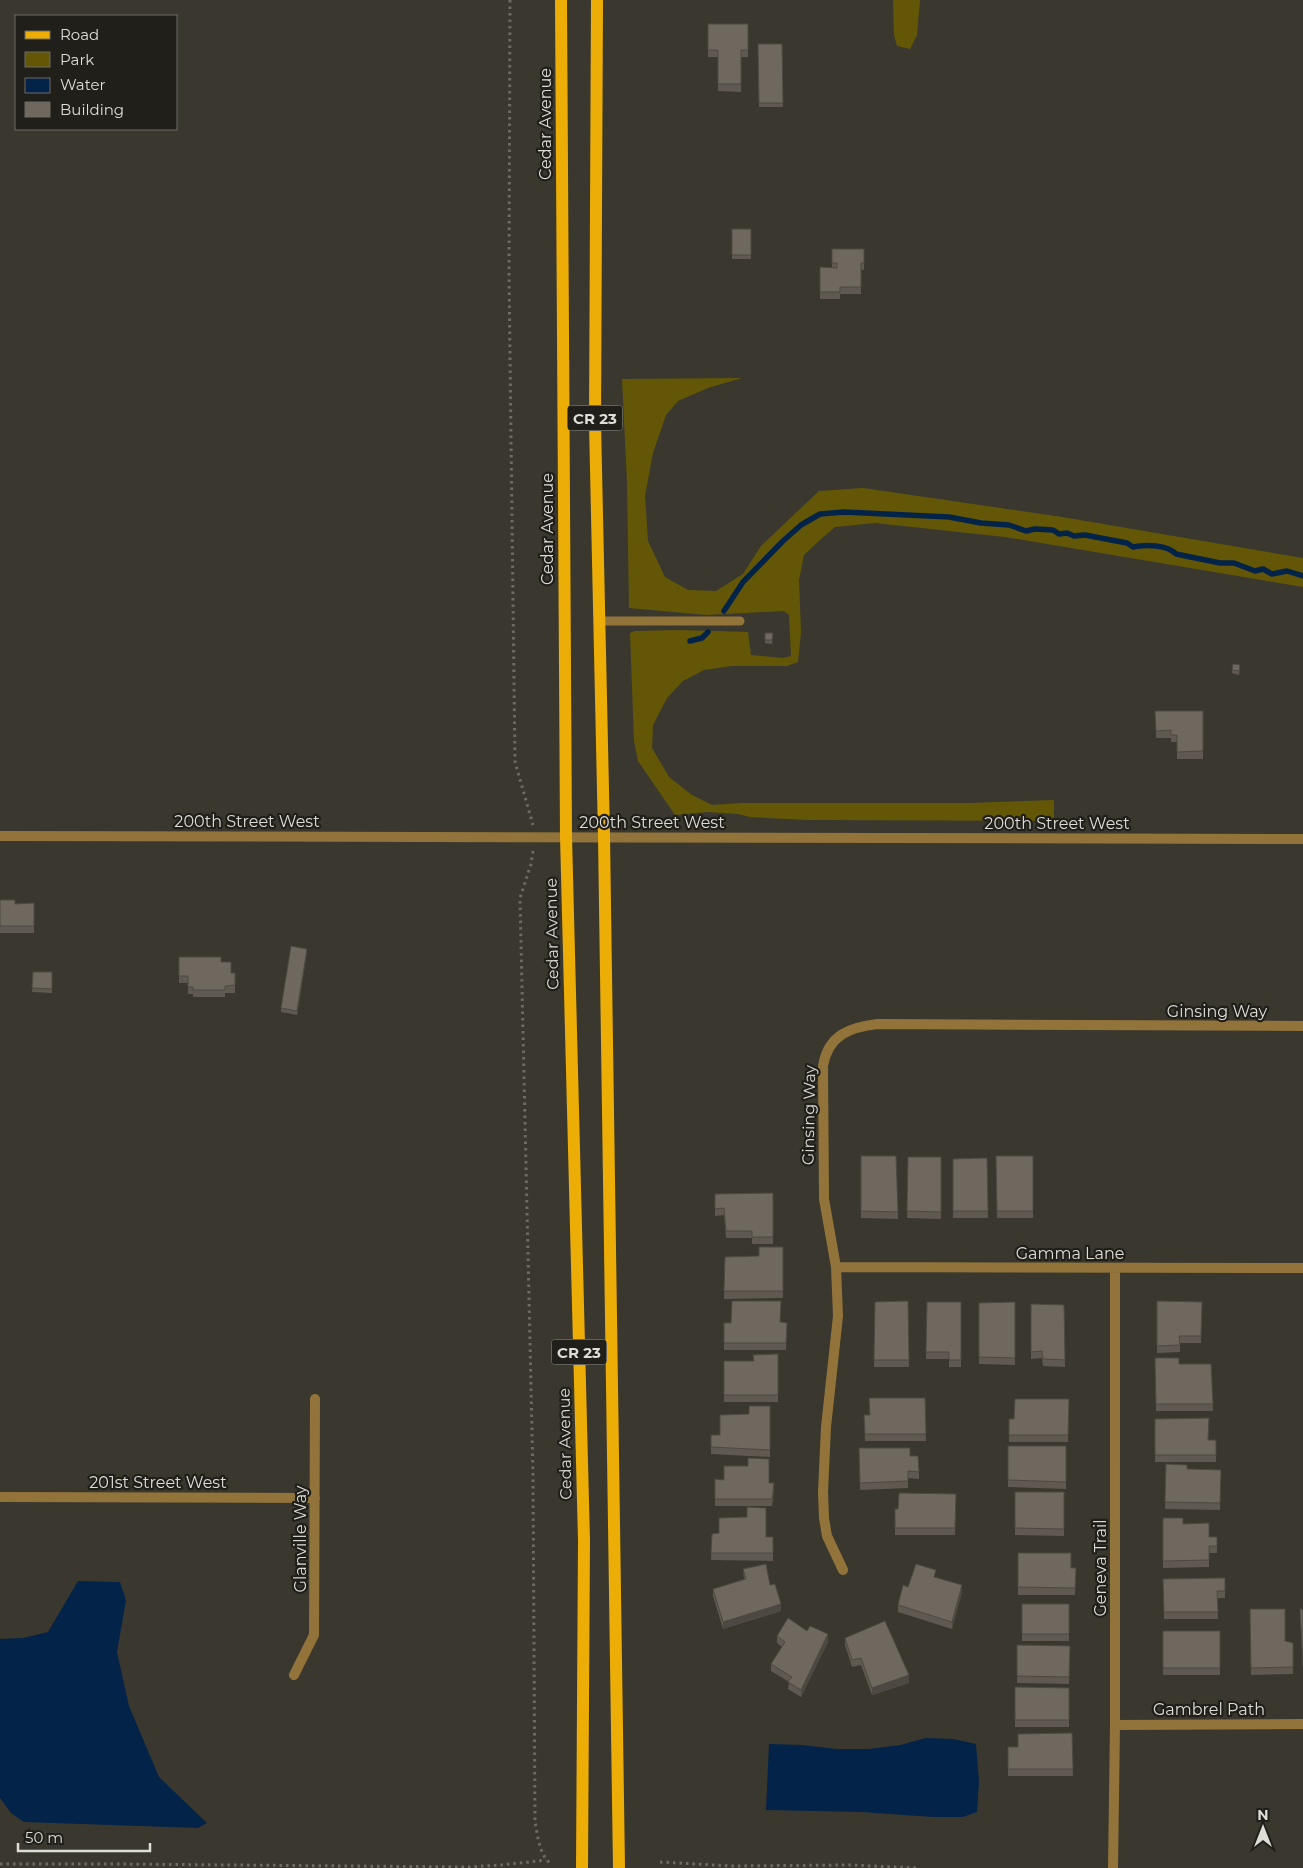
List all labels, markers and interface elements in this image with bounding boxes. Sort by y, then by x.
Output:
legend [15,15,178,130]
text: Road [60,25,99,44]
text: Park [60,50,94,69]
street label: Cedar Avenue [536,68,555,180]
text: Water [60,75,106,94]
text: Building [60,100,124,119]
road number: CR 23 [568,406,622,430]
street label: Cedar Avenue [538,473,557,585]
street label: 200th Street West [174,812,320,831]
street label: 200th Street West [579,813,725,832]
street label: 200th Street West [984,814,1130,833]
street label: Cedar Avenue [542,878,562,990]
street label: Ginsing Way [1167,1002,1267,1021]
street label: Ginsing Way [799,1064,819,1165]
street label: Gamma Lane [1016,1244,1124,1263]
road number: CR 23 [552,1340,606,1364]
street label: Cedar Avenue [555,1388,575,1500]
street label: 201st Street West [89,1473,227,1492]
street label: Glanville Way [291,1485,310,1592]
street label: Geneva Trail [1091,1519,1110,1617]
street label: Gambrel Path [1153,1700,1265,1719]
north arrow [1238,1803,1288,1853]
text: N [1257,1806,1269,1824]
scale bar [18,1820,150,1852]
text: 50 m [25,1828,63,1847]

